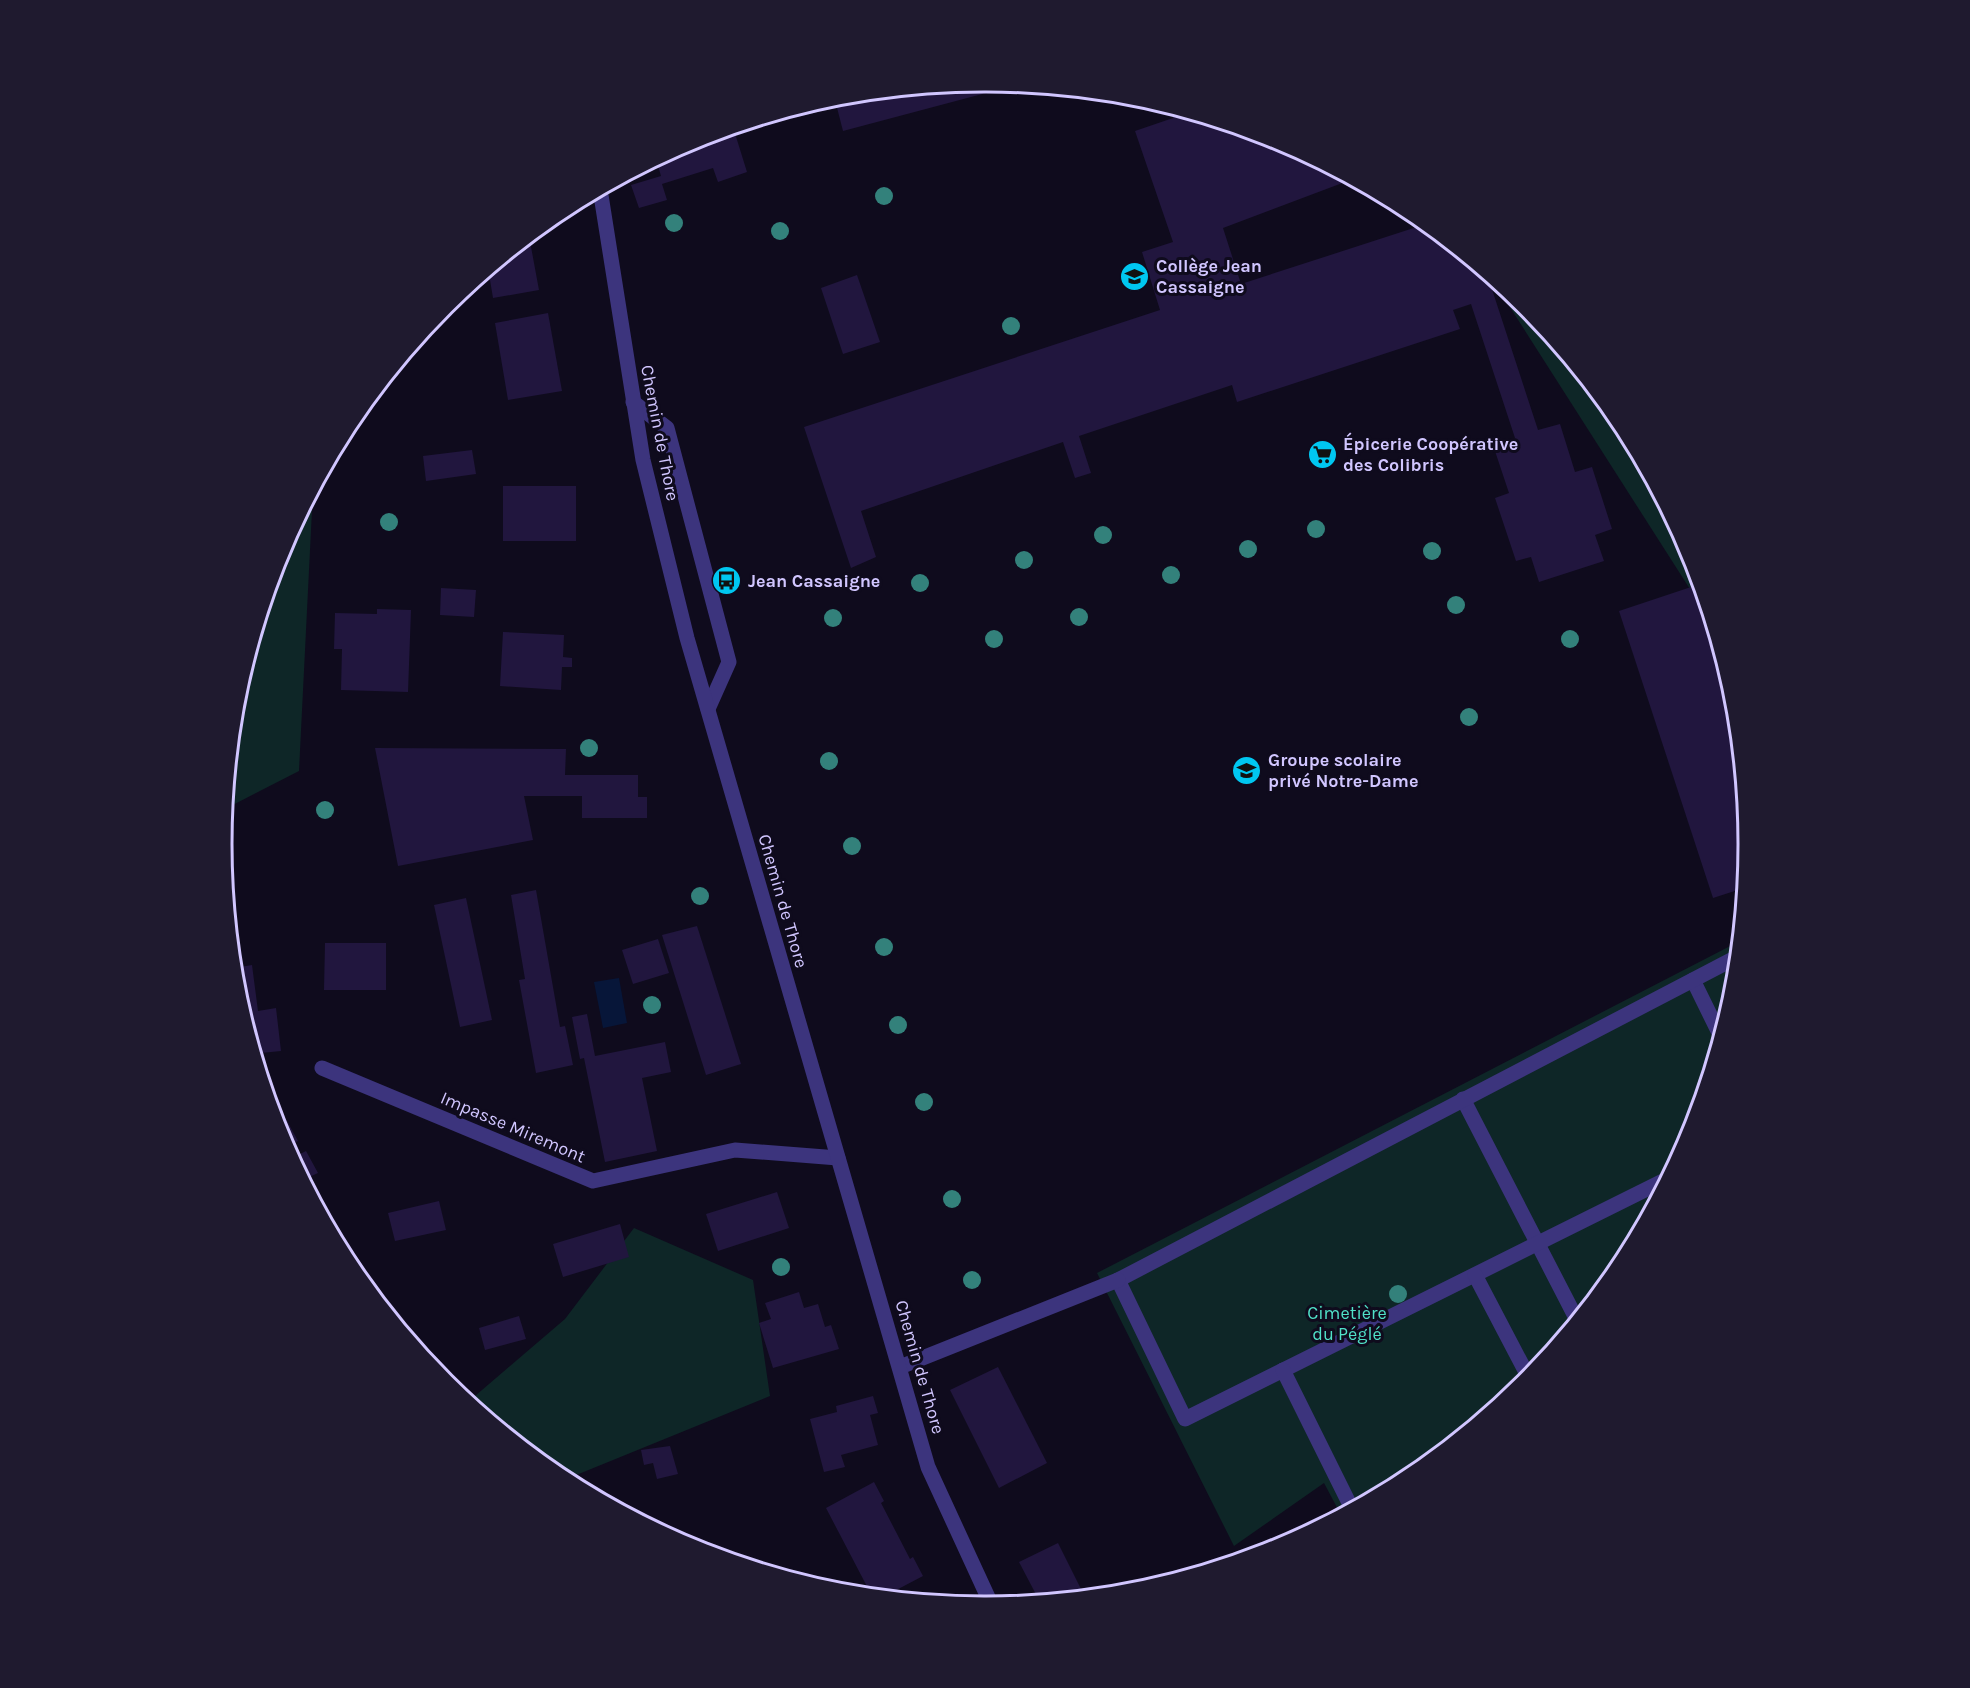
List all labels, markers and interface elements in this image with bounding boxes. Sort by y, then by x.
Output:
place label: Collège Jean Cassaigne [1156,255,1262,298]
school or university icon: Collège Jean Cassaigne [1119,260,1151,292]
street label: Chemin de Thore [636,363,684,503]
place label: Épicerie Coopérative des Colibris [1343,432,1518,476]
supermarket icon: Épicerie Coopérative des Colibris [1306,438,1338,470]
bus stop icon: Jean Cassaigne [711,565,743,597]
place label: Jean Cassaigne [748,570,880,592]
place label: Groupe scolaire privé Notre-Dame [1268,749,1418,792]
school or university icon: Groupe scolaire privé Notre-Dame [1231,754,1263,786]
street label: Chemin de Thore [753,832,813,970]
street label: Impasse Miremont [437,1087,589,1168]
street label: Chemin de Thore [890,1298,950,1436]
park label: Cimetière du Péglé [1307,1302,1387,1345]

